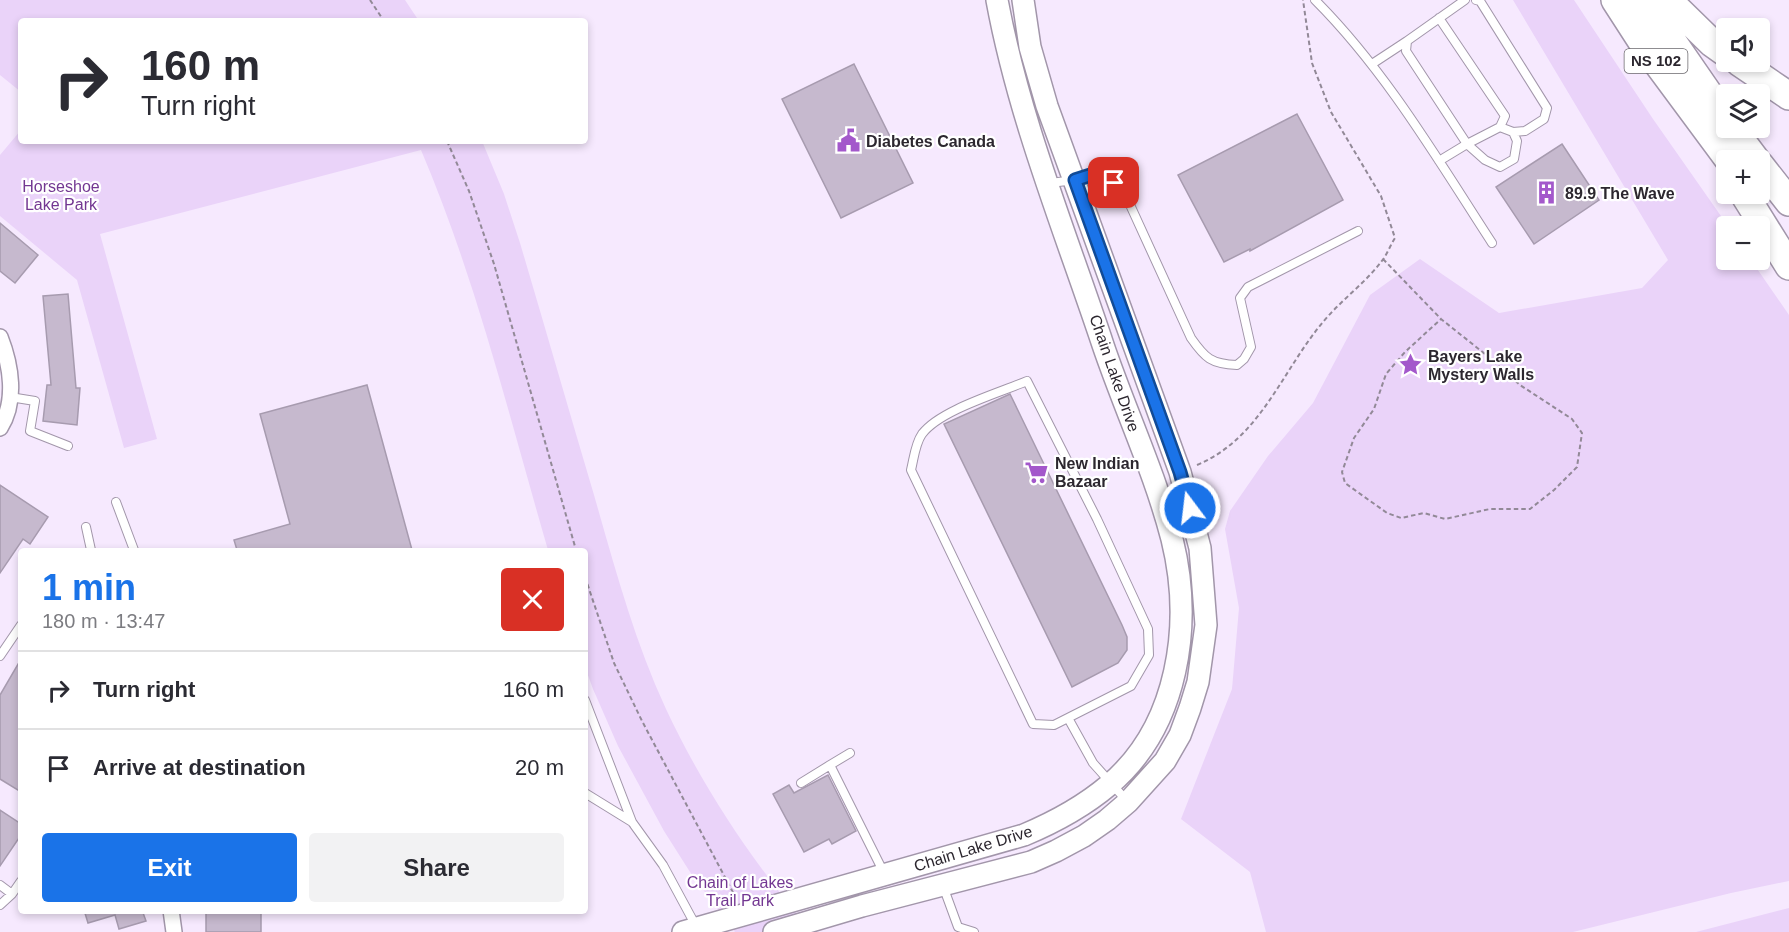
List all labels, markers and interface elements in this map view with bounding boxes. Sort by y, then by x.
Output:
map controls [1716,18,1770,270]
button: sound [1716,18,1770,72]
icon: right [42,42,120,120]
text: 160 m [141,42,260,89]
road number: NS 102 [1624,49,1688,73]
button: layers [1716,84,1770,138]
text: Turn right [141,91,256,121]
public building icon: Diabetes Canada [835,128,861,154]
place label: Diabetes Canada [866,133,995,150]
button: + [1716,150,1770,204]
pin [1088,157,1139,208]
icon: arrive [1097,166,1130,199]
park label: Horseshoe Lake Park [22,178,100,213]
building icon: 89.9 The Wave [1534,180,1560,206]
place label: 89.9 The Wave [1565,185,1675,202]
button: − [1716,216,1770,270]
street label: Chain Lake Drive [1087,312,1143,434]
place label: Bayers Lake Mystery Walls [1428,348,1534,383]
place icon: Bayers Lake Mystery Walls [1397,352,1423,378]
place label: New Indian Bazaar [1055,455,1139,490]
supermarket icon: New Indian Bazaar [1024,459,1050,485]
position arrow [1158,476,1222,540]
text: 1 min [42,567,136,608]
button: close [501,568,564,631]
text: 180 m · 13:47 [42,610,165,632]
icon: right [42,674,75,707]
text: Turn right [93,677,195,702]
text: 160 m [503,677,564,702]
icon: arrive [42,752,75,785]
text: Arrive at destination [93,755,306,780]
text: 20 m [515,755,564,780]
street label: Chain Lake Drive [912,822,1034,875]
button: Exit [42,833,297,902]
button: Share [309,833,564,902]
park label: Chain of Lakes Trail Park [687,874,793,909]

